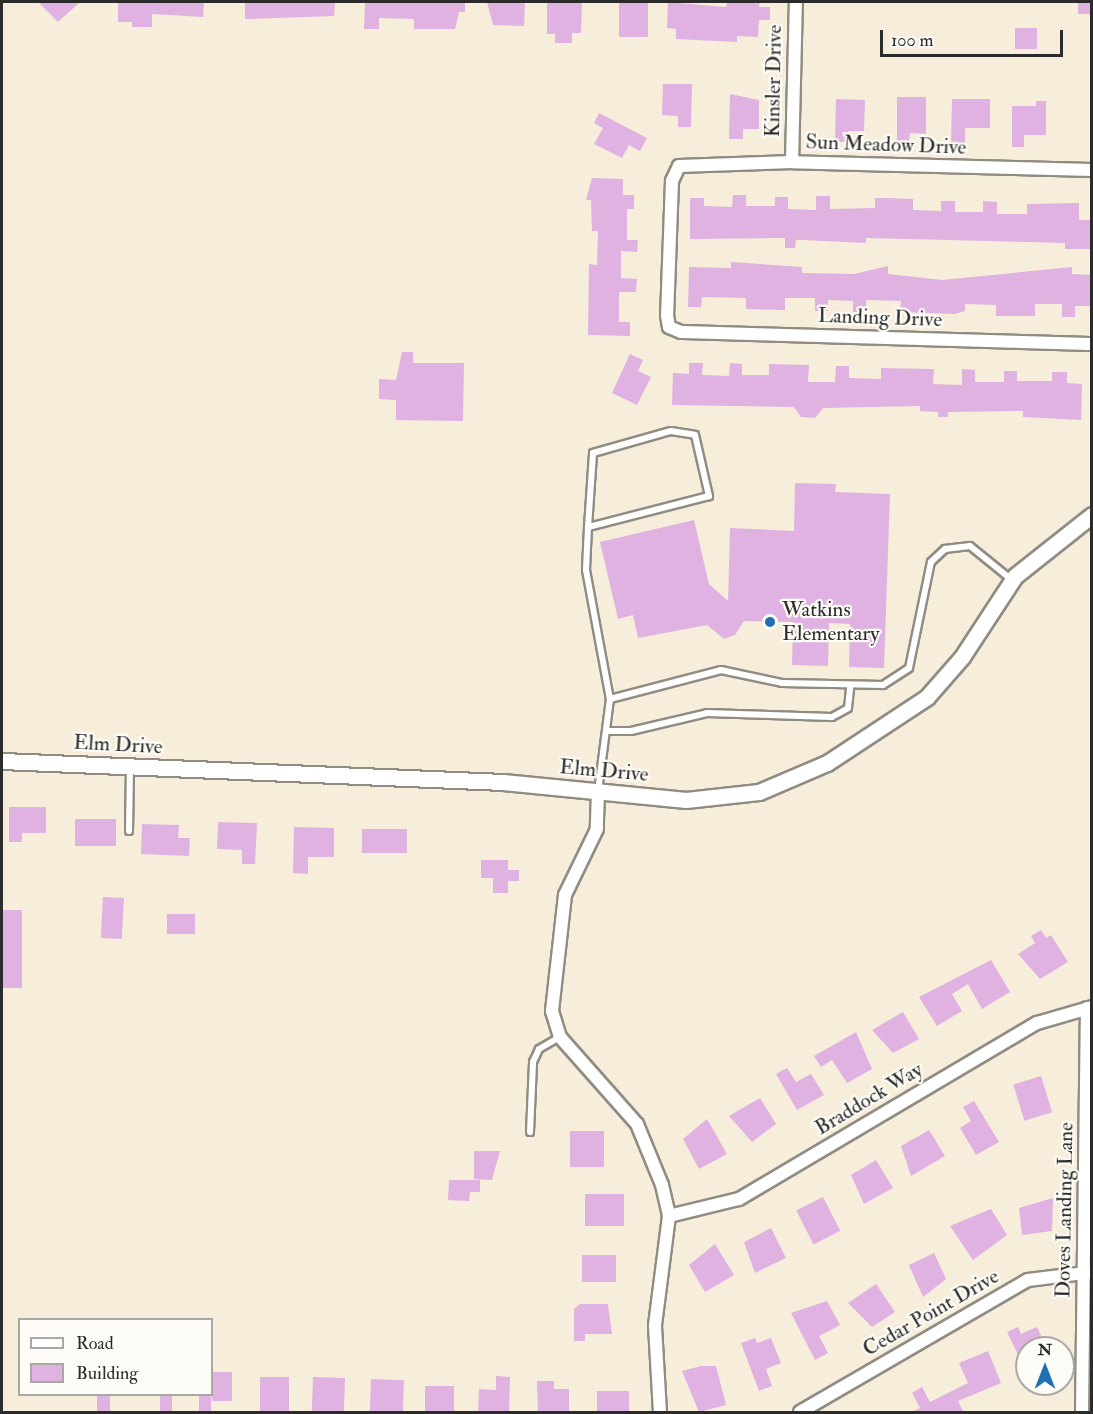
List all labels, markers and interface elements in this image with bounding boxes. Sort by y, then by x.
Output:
scale bar [883,18,1066,56]
street label: Kinsler Drive [760,24,788,138]
text: 100 m [891,29,934,52]
street label: Sun Meadow Drive [805,130,967,160]
street label: Landing Drive [817,303,943,333]
place label: Watkins Elementary [782,597,879,647]
marker: Watkins Elementary [763,615,777,629]
street label: Elm Drive [73,730,163,760]
street label: Elm Drive [558,755,650,787]
street label: Braddock Way [811,1057,927,1141]
street label: Doves Landing Lane [1051,1122,1079,1298]
street label: Cedar Point Drive [859,1264,1003,1362]
legend [18,1318,213,1396]
text: Road [76,1332,114,1355]
north arrow [1015,1336,1075,1396]
text: N [1038,1340,1052,1360]
text: Building [76,1362,138,1385]

